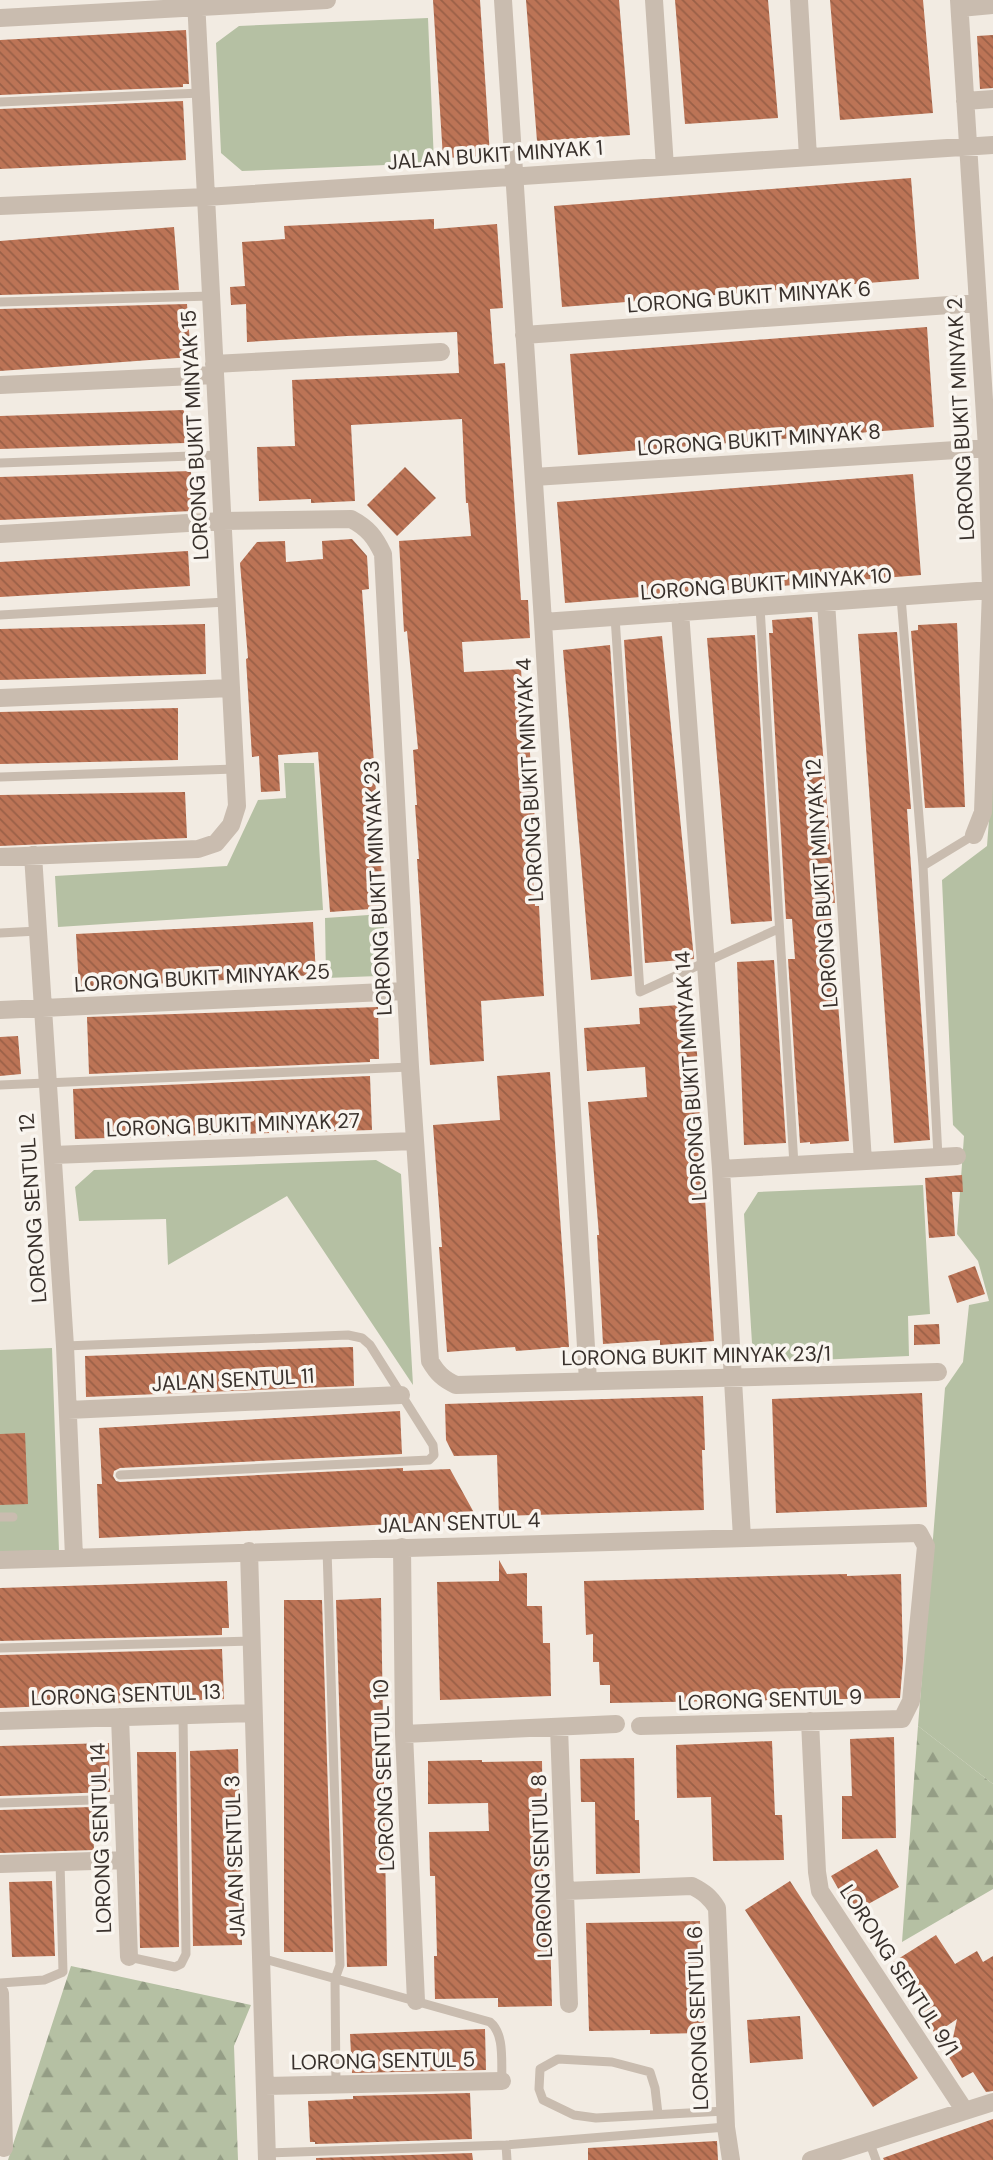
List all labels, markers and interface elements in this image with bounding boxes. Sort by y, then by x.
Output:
street label: JALAN BUKIT MINYAK 1 [386,134,604,176]
street label: LORONG BUKIT MINYAK 6 [626,275,872,319]
street label: LORONG BUKIT MINYAK 2 [941,297,981,541]
street label: LORONG BUKIT MINYAK 15 [174,309,216,561]
street label: LORONG BUKIT MINYAK 8 [636,418,882,462]
street label: LORONG BUKIT MINYAK 10 [639,561,893,607]
street label: LORONG BUKIT MINYAK 4 [510,657,550,903]
street label: LORONG BUKIT MINYAK 12 [799,757,845,1009]
street label: LORONG BUKIT MINYAK 23 [357,760,399,1016]
street label: LORONG BUKIT MINYAK 14 [668,950,714,1202]
street label: LORONG BUKIT MINYAK 25 [73,957,331,999]
street label: LORONG BUKIT MINYAK 27 [106,1107,360,1143]
street label: LORONG SENTUL 12 [12,1112,54,1304]
street label: LORONG BUKIT MINYAK 23/1 [561,1340,831,1372]
street label: JALAN SENTUL 11 [151,1362,315,1398]
street label: JALAN SENTUL 4 [377,1506,541,1540]
street label: LORONG SENTUL 13 [30,1678,222,1712]
street label: LORONG SENTUL 10 [367,1678,401,1872]
street label: LORONG SENTUL 9 [677,1683,863,1717]
street label: LORONG SENTUL 14 [84,1742,118,1934]
street label: LORONG SENTUL 8 [525,1773,559,1959]
street label: JALAN SENTUL 3 [218,1775,252,1937]
street label: LORONG SENTUL 9/1 [833,1879,965,2061]
street label: LORONG SENTUL 6 [681,1925,715,2111]
street label: LORONG SENTUL 5 [291,2045,475,2077]

